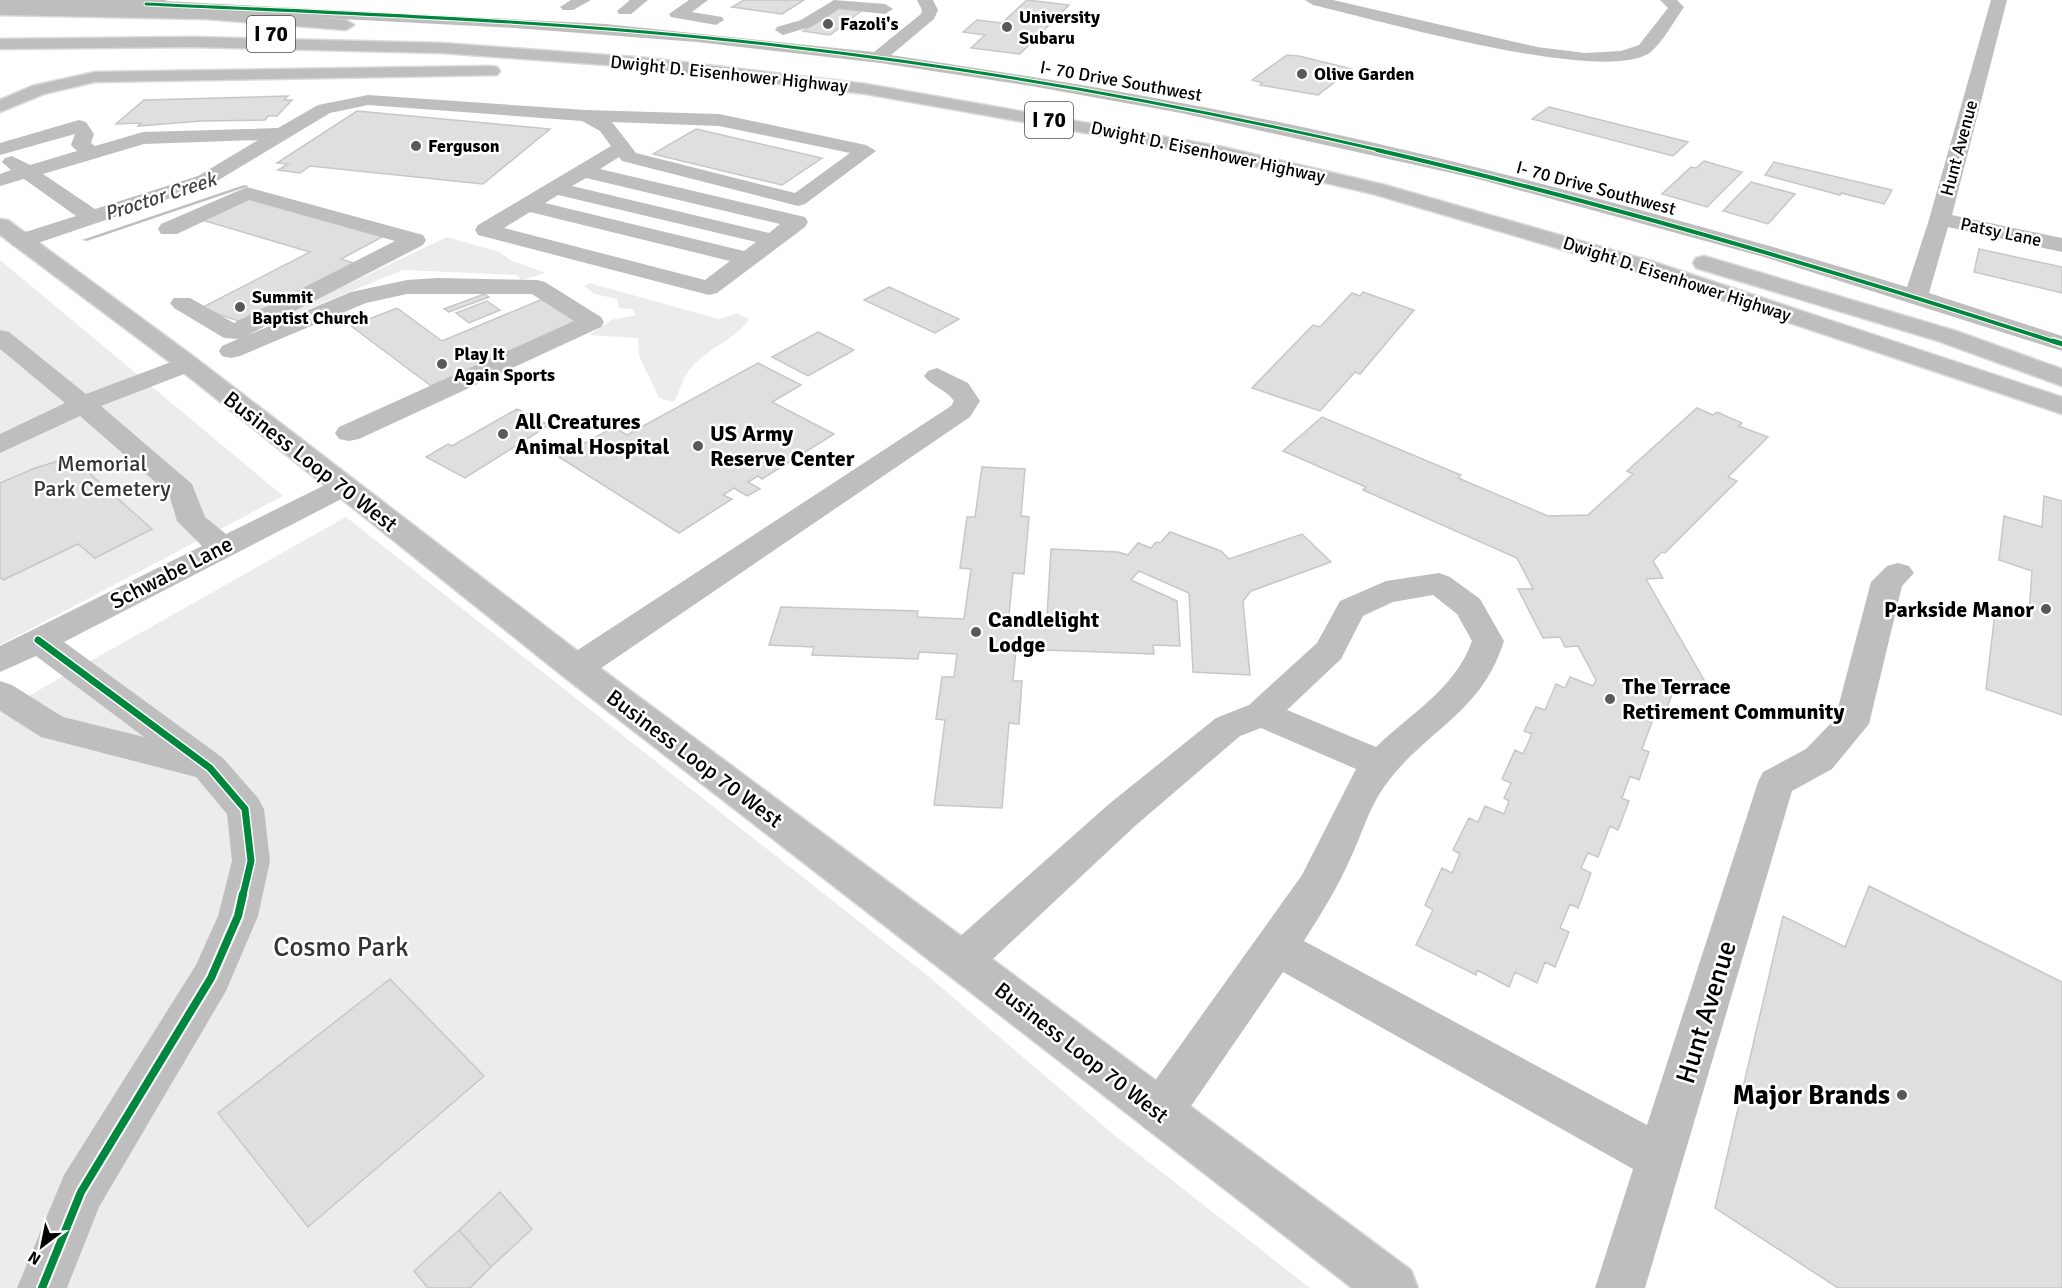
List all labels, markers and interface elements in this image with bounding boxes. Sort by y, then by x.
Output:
place label: University Subaru [1019,6,1100,49]
place label: Fazoli's [840,13,898,35]
road number: I 70 [247,16,295,52]
marker: Fazoli's [821,17,835,31]
marker: University Subaru [1000,20,1014,34]
street label: Dwight D. Eisenhower Highway [609,51,849,97]
street label: I- 70 Drive Southwest [1038,56,1204,106]
place label: Olive Garden [1314,63,1415,85]
marker: Olive Garden [1295,67,1309,81]
street label: Hunt Avenue [1936,98,1982,198]
road number: I 70 [1025,102,1073,138]
street label: Dwight D. Eisenhower Highway [1089,116,1328,188]
place label: Ferguson [428,135,500,157]
marker: Ferguson [409,139,423,153]
street label: I- 70 Drive Southwest [1514,156,1678,220]
water label: Proctor Creek [101,166,221,226]
street label: Patsy Lane [1958,213,2044,251]
street label: Dwight D. Eisenhower Highway [1560,232,1794,326]
place label: Summit Baptist Church [252,286,369,329]
marker: Summit Baptist Church [233,300,247,314]
place label: Play It Again Sports [454,343,555,386]
marker: Play It Again Sports [435,357,449,371]
street label: Business Loop 70 West [218,385,403,538]
place label: All Creatures Animal Hospital [515,408,670,460]
place label: US Army Reserve Center [710,420,855,472]
marker: All Creatures Animal Hospital [496,427,510,441]
marker: US Army Reserve Center [691,439,705,453]
park label: Memorial Park Cemetery [33,450,171,502]
street label: Schwabe Lane [105,530,237,615]
place label: Parkside Manor [1884,596,2034,623]
marker: Parkside Manor [2039,602,2053,616]
place label: Candlelight Lodge [988,606,1099,658]
marker: Candlelight Lodge [969,625,983,639]
place label: The Terrace Retirement Community [1622,673,1844,725]
street label: Business Loop 70 West [601,683,788,833]
marker: The Terrace Retirement Community [1603,692,1617,706]
park label: Cosmo Park [273,931,409,964]
street label: Hunt Avenue [1669,937,1744,1088]
street label: Business Loop 70 West [989,976,1174,1129]
place label: Major Brands [1733,1079,1890,1112]
marker: Major Brands [1895,1088,1909,1102]
north arrow [12,1216,72,1276]
text: N [25,1246,45,1269]

